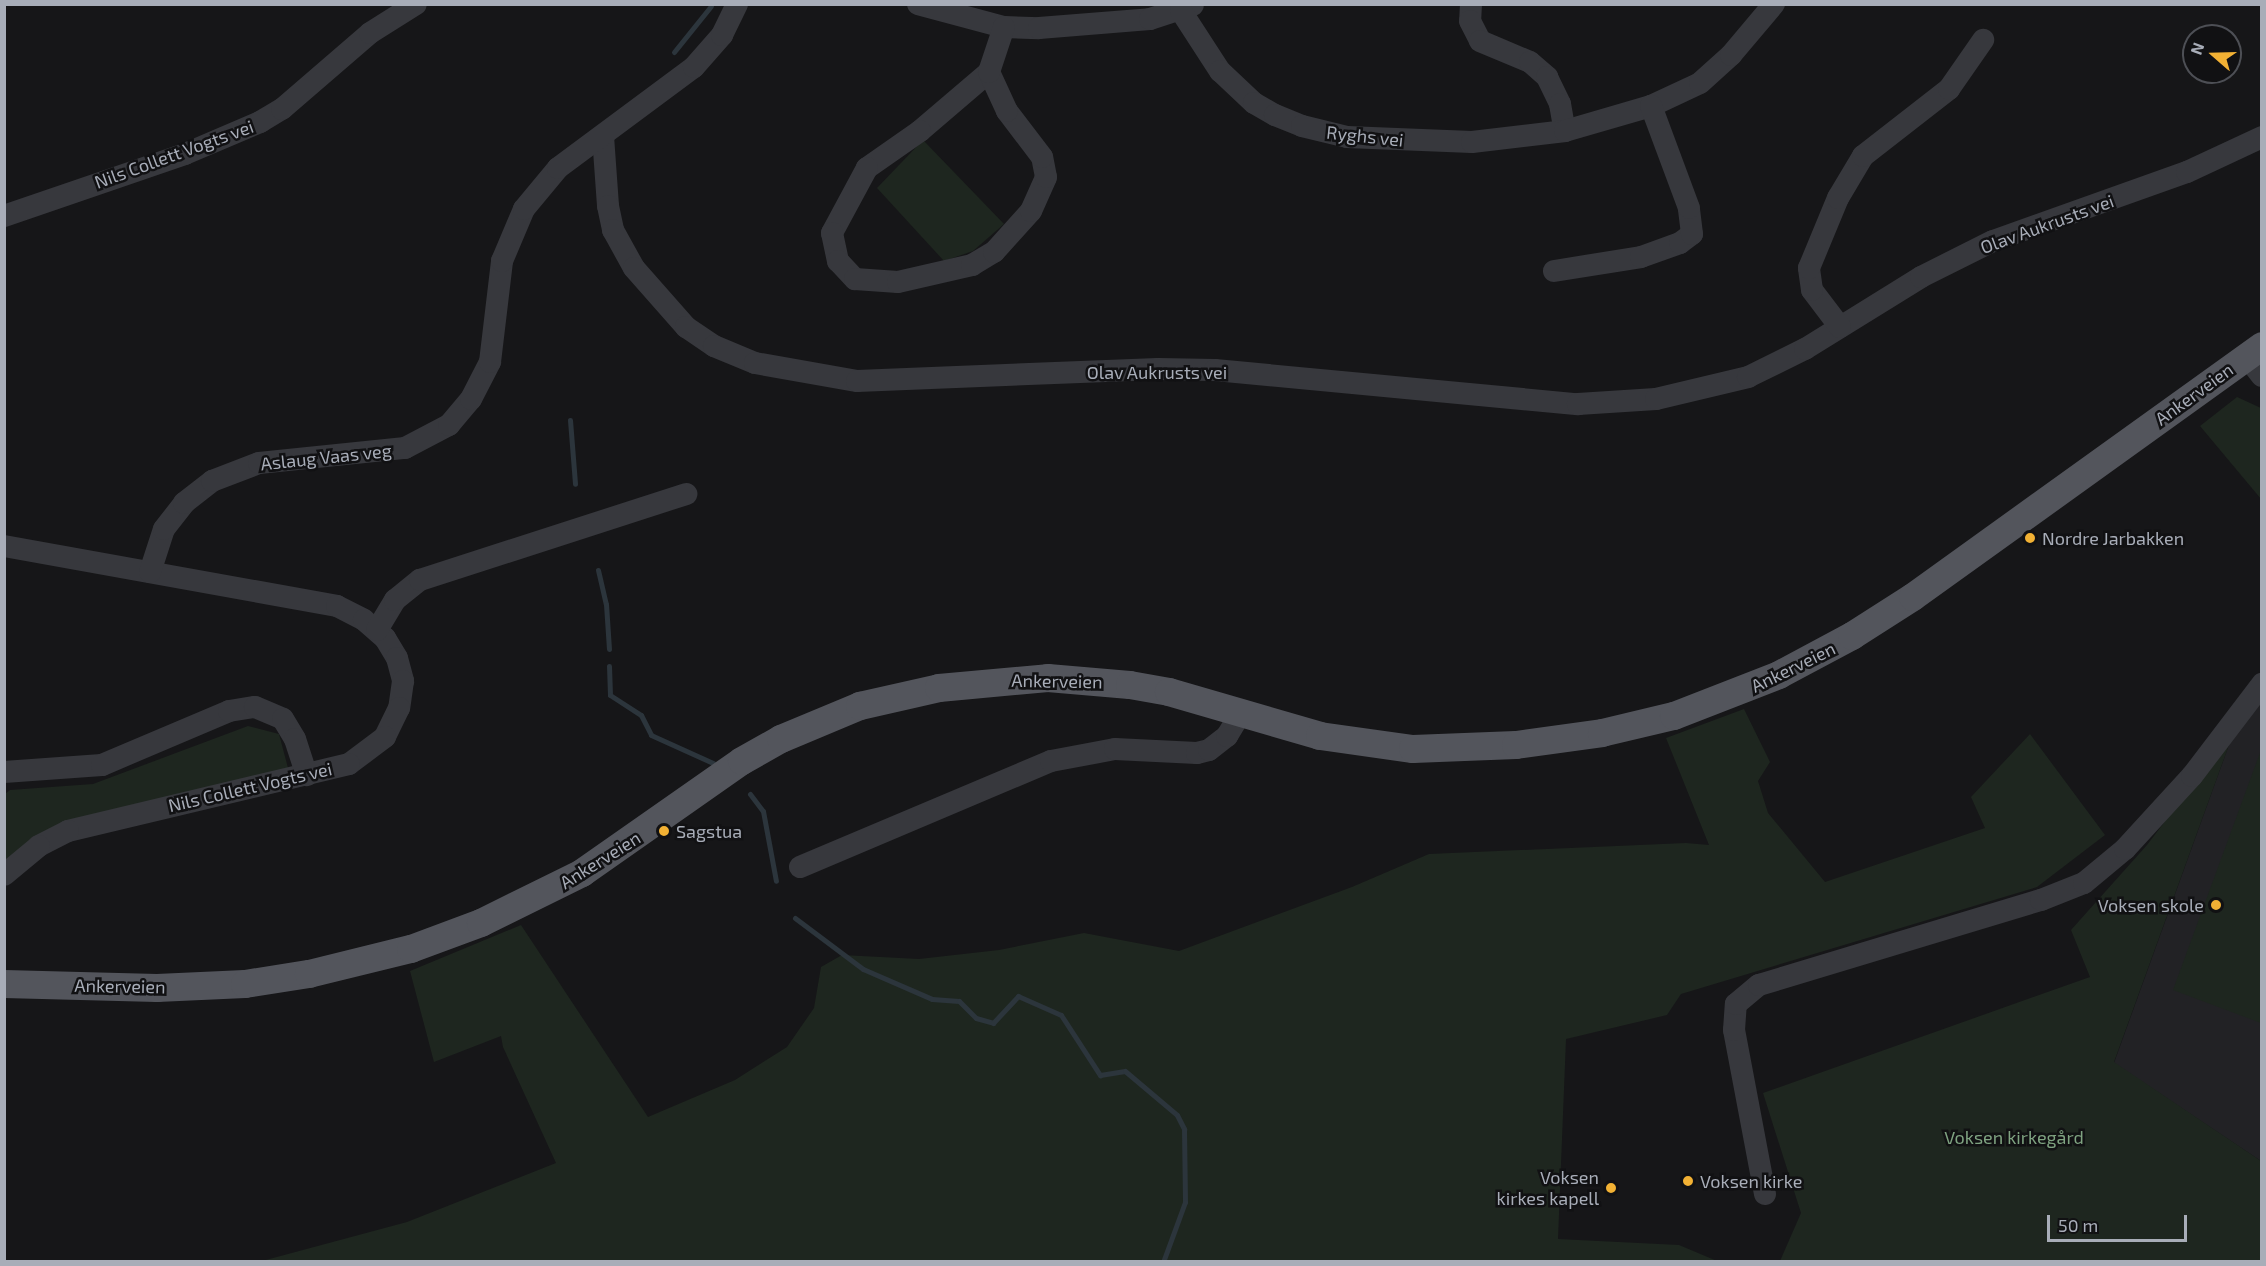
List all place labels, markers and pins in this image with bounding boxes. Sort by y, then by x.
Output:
place label: Nordre Jarbakken [2042,527,2184,549]
marker: Nordre Jarbakken [2023,531,2037,545]
place label: Sagstua [676,820,742,842]
marker: Sagstua [657,824,671,838]
place label: Voksen skole [2098,894,2204,916]
marker: Voksen skole [2209,898,2223,912]
place label: Voksen kirkes kapell [1497,1167,1599,1210]
place label: Voksen kirke [1700,1170,1802,1192]
marker: Voksen kirke [1681,1174,1695,1188]
marker: Voksen kirkes kapell [1604,1181,1618,1195]

